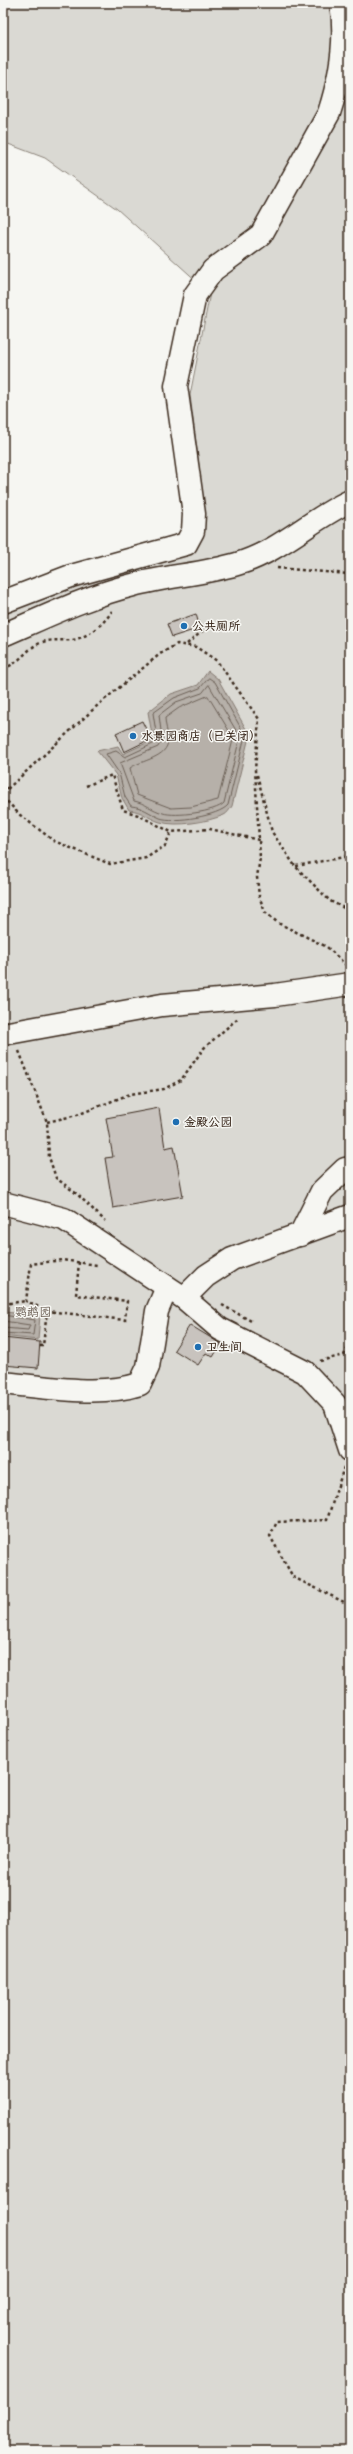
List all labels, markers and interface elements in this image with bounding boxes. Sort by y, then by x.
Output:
place label: 公共厕所 [192,615,241,637]
marker: 公共厕所 [179,621,189,631]
place label: 水景园商店（已关闭） [141,725,261,747]
marker: 水景园商店（已关闭） [128,731,138,741]
place label: 金殿公园 [184,1111,232,1133]
marker: 金殿公园 [171,1117,181,1127]
park label: 鹦鹉园 [15,1301,51,1323]
place label: 卫生间 [206,1336,242,1358]
marker: 卫生间 [193,1342,203,1352]

